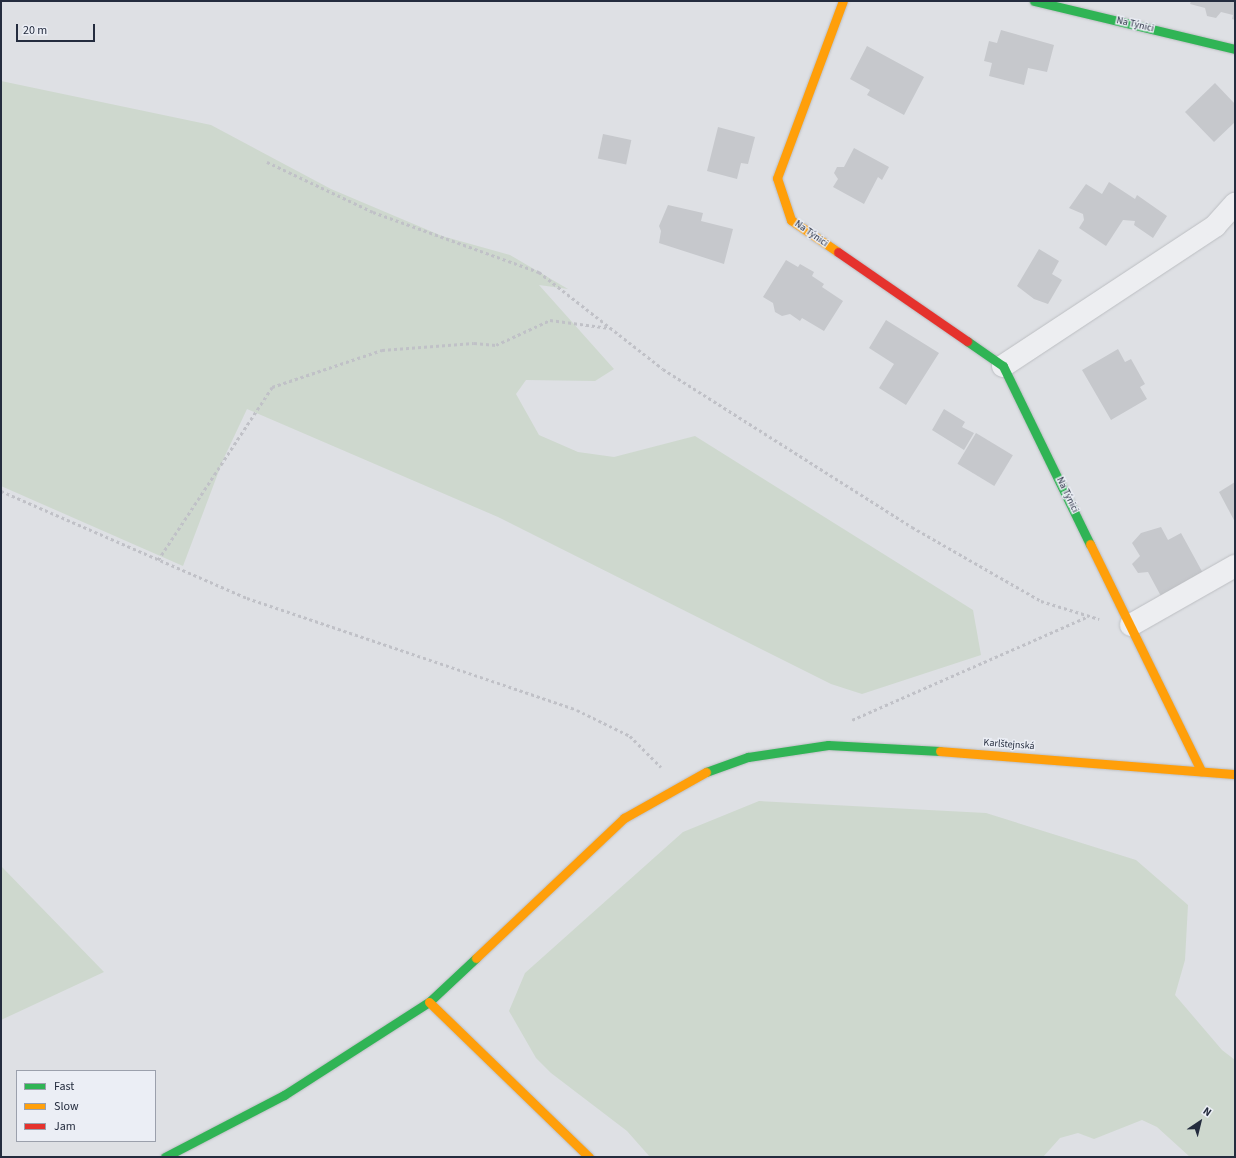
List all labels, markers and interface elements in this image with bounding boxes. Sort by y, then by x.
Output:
street label: Na Týnici [1115,15,1155,35]
scale bar [18,16,97,42]
text: 20 m [23,22,47,39]
street label: Na Týnici [792,218,830,250]
street label: Na Týnici [1053,475,1081,515]
street label: Karlštejnská [983,737,1035,753]
legend [16,1070,156,1142]
text: Fast [54,1078,74,1095]
text: Slow [54,1098,79,1115]
north arrow [1180,1102,1220,1142]
text: N [1200,1104,1214,1120]
text: Jam [54,1118,76,1135]

